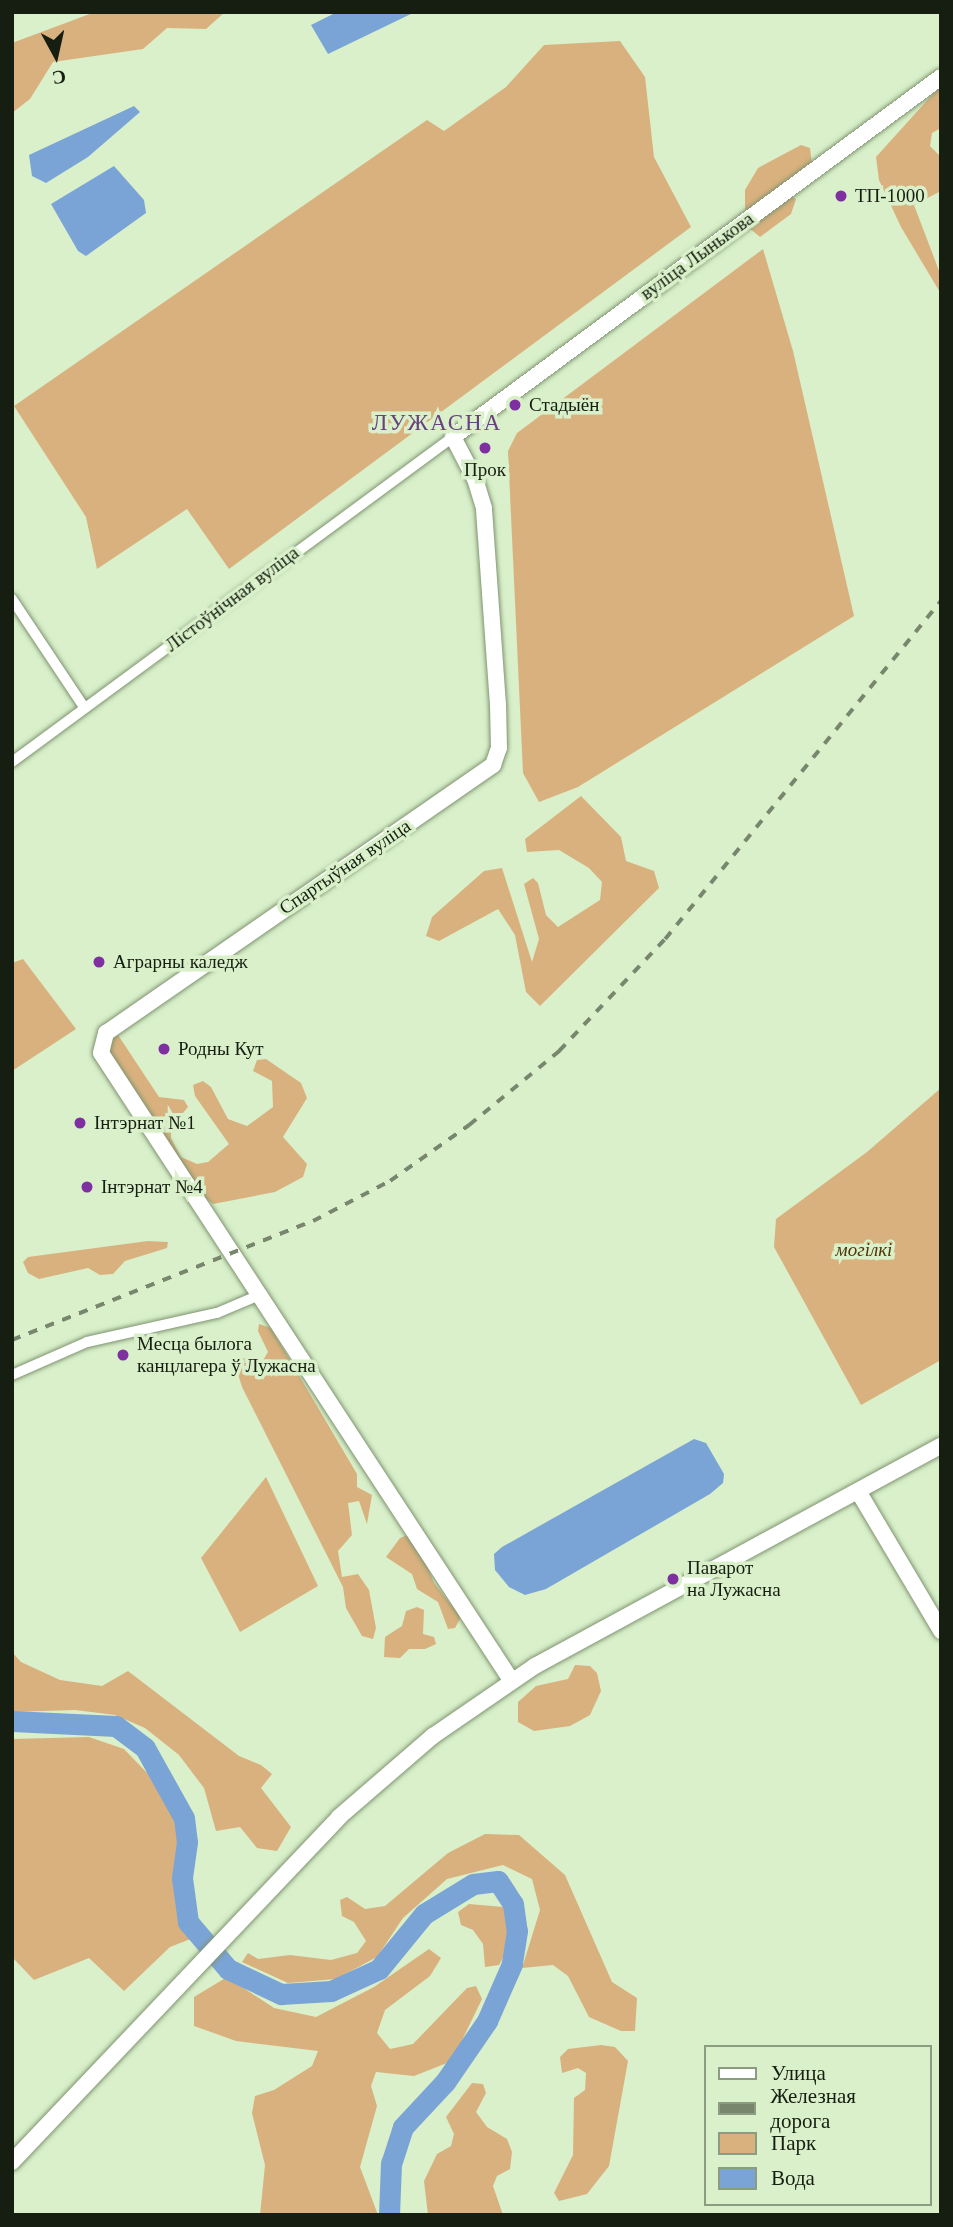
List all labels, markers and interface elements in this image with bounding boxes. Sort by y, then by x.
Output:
north arrow [21,21,91,91]
text: С [51,66,67,89]
place label: ТП-1000 [855,185,925,207]
marker: ТП-1000 [833,188,849,204]
street label: вуліца Лынькова [636,207,758,305]
place label: Стадыён [529,394,599,416]
marker: Стадыён [507,397,523,413]
district label: ЛУЖАСНА [373,409,501,437]
marker: Прок [477,440,493,456]
place label: Прок [464,459,506,481]
street label: Лістоўнічная вуліца [161,541,303,657]
street label: Спартыўная вуліца [275,815,415,919]
place label: Аграрны каледж [113,951,248,973]
marker: Аграрны каледж [91,954,107,970]
place label: Родны Кут [178,1038,263,1060]
marker: Родны Кут [156,1041,172,1057]
place label: Інтэрнат №1 [94,1112,196,1134]
marker: Інтэрнат №1 [72,1115,88,1131]
place label: Інтэрнат №4 [101,1176,203,1198]
marker: Інтэрнат №4 [79,1179,95,1195]
park label: могілкі [836,1239,892,1261]
place label: Месца былога канцлагера ў Лужасна [137,1333,316,1377]
marker: Месца былога канцлагера ў Лужасна [115,1347,131,1363]
place label: Паварот на Лужасна [687,1557,781,1601]
marker: Паварот на Лужасна [665,1571,681,1587]
legend [704,2045,932,2206]
text: Улица [771,2061,826,2085]
text: Железная дорога [770,2084,856,2133]
text: Парк [771,2131,816,2155]
text: Вода [771,2166,815,2190]

